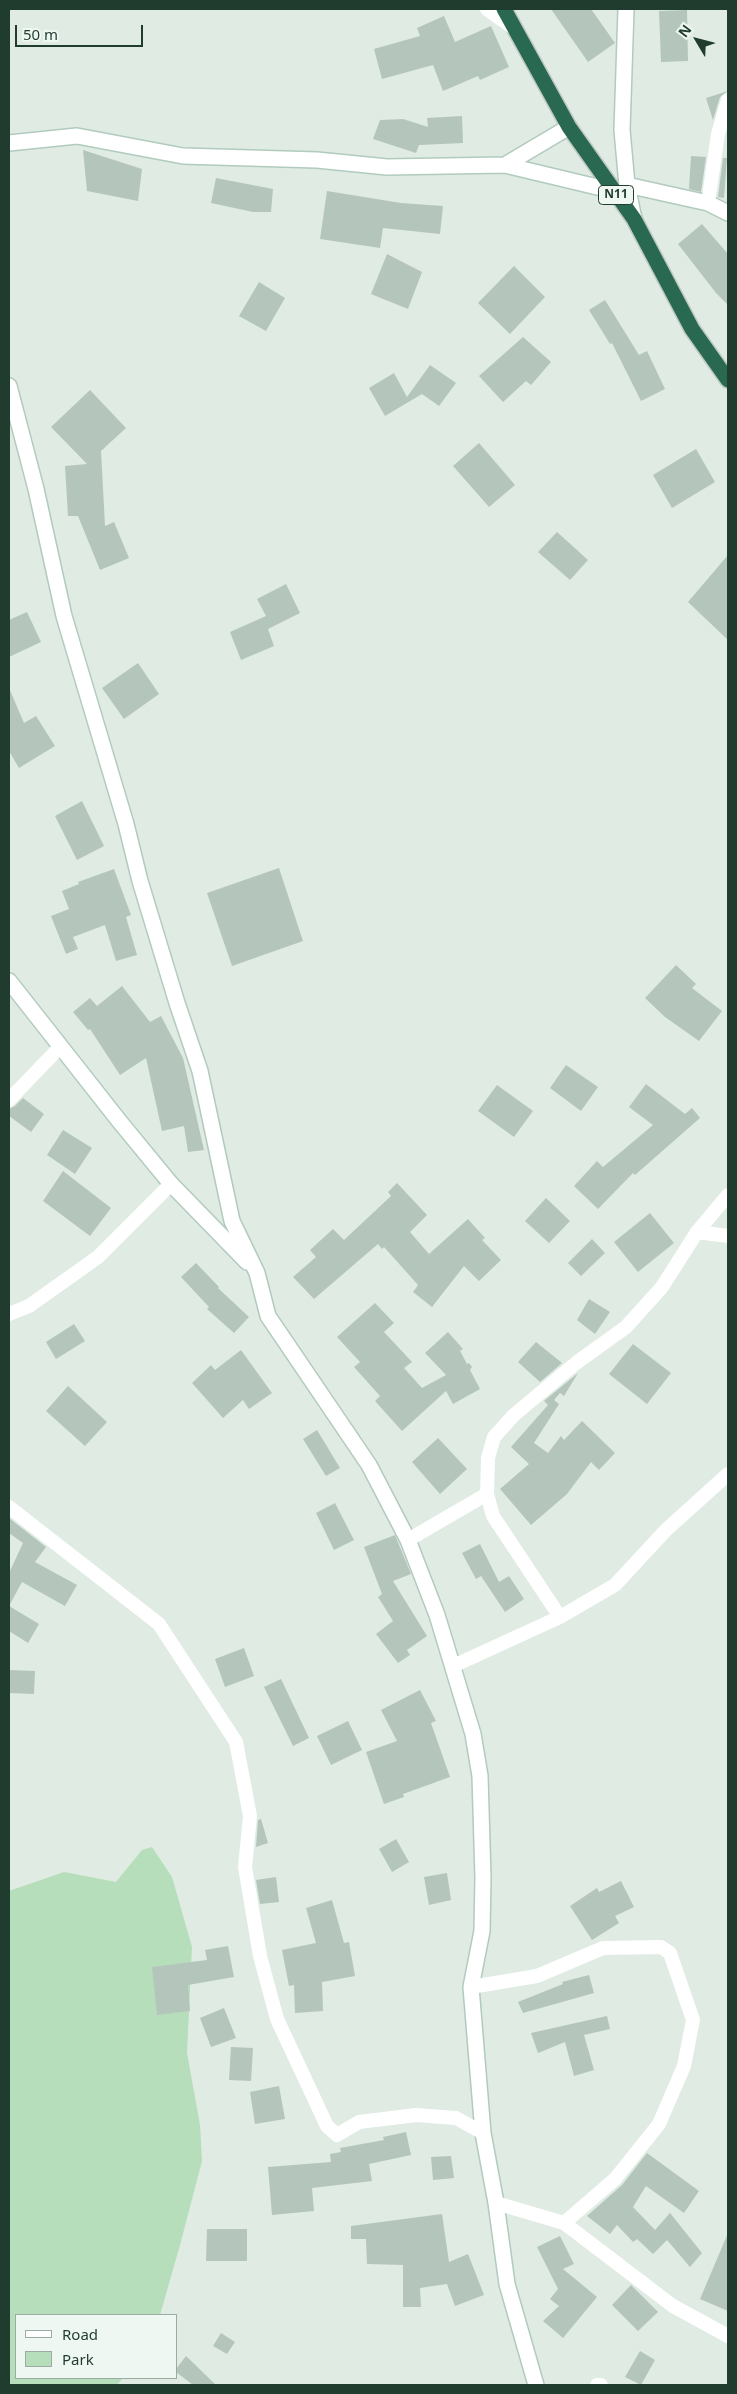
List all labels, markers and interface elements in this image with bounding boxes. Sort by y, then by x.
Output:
scale bar [18,15,145,47]
north arrow [672,15,722,65]
text: N [674,20,696,41]
text: 50 m [23,24,58,44]
road number: N11 [598,186,634,204]
legend [15,2314,178,2379]
text: Road [62,2324,98,2344]
text: Park [62,2349,94,2369]

